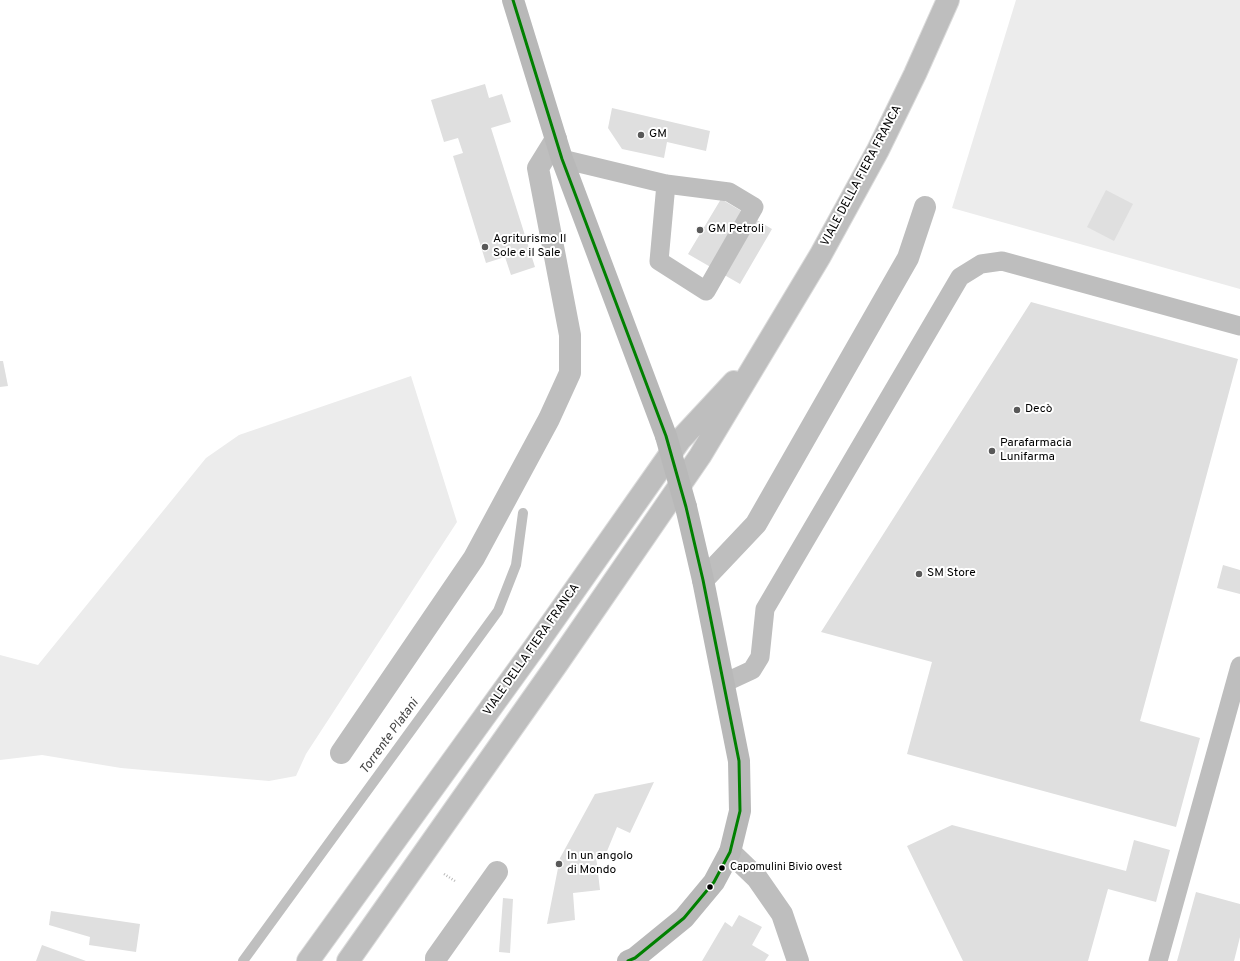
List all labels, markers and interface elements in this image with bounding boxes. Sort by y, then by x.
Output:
street label: VIALE DELLA FIERA FRANCA [819,103,905,249]
place label: GM [649,128,667,142]
marker: GM [636,130,646,140]
place label: GM Petroli [708,223,764,237]
marker: GM Petroli [695,225,705,235]
place label: Agriturismo Il Sole e il Sale [493,233,566,261]
marker: Agriturismo Il Sole e il Sale [480,242,490,252]
place label: Decò [1025,403,1053,417]
marker: Decò [1012,405,1022,415]
place label: Parafarmacia Lunifarma [1000,437,1072,465]
marker: Parafarmacia Lunifarma [987,446,997,456]
place label: SM Store [927,567,976,581]
marker: SM Store [914,569,924,579]
street label: VIALE DELLA FIERA FRANCA [481,581,583,719]
water label: Torrente Platani [357,696,423,778]
place label: In un angolo di Mondo [567,850,633,878]
marker: In un angolo di Mondo [554,859,564,869]
place label: Capomulini Bivio ovest [730,861,842,875]
marker: Capomulini Bivio ovest [717,863,727,873]
unlabelled marker [705,882,715,892]

